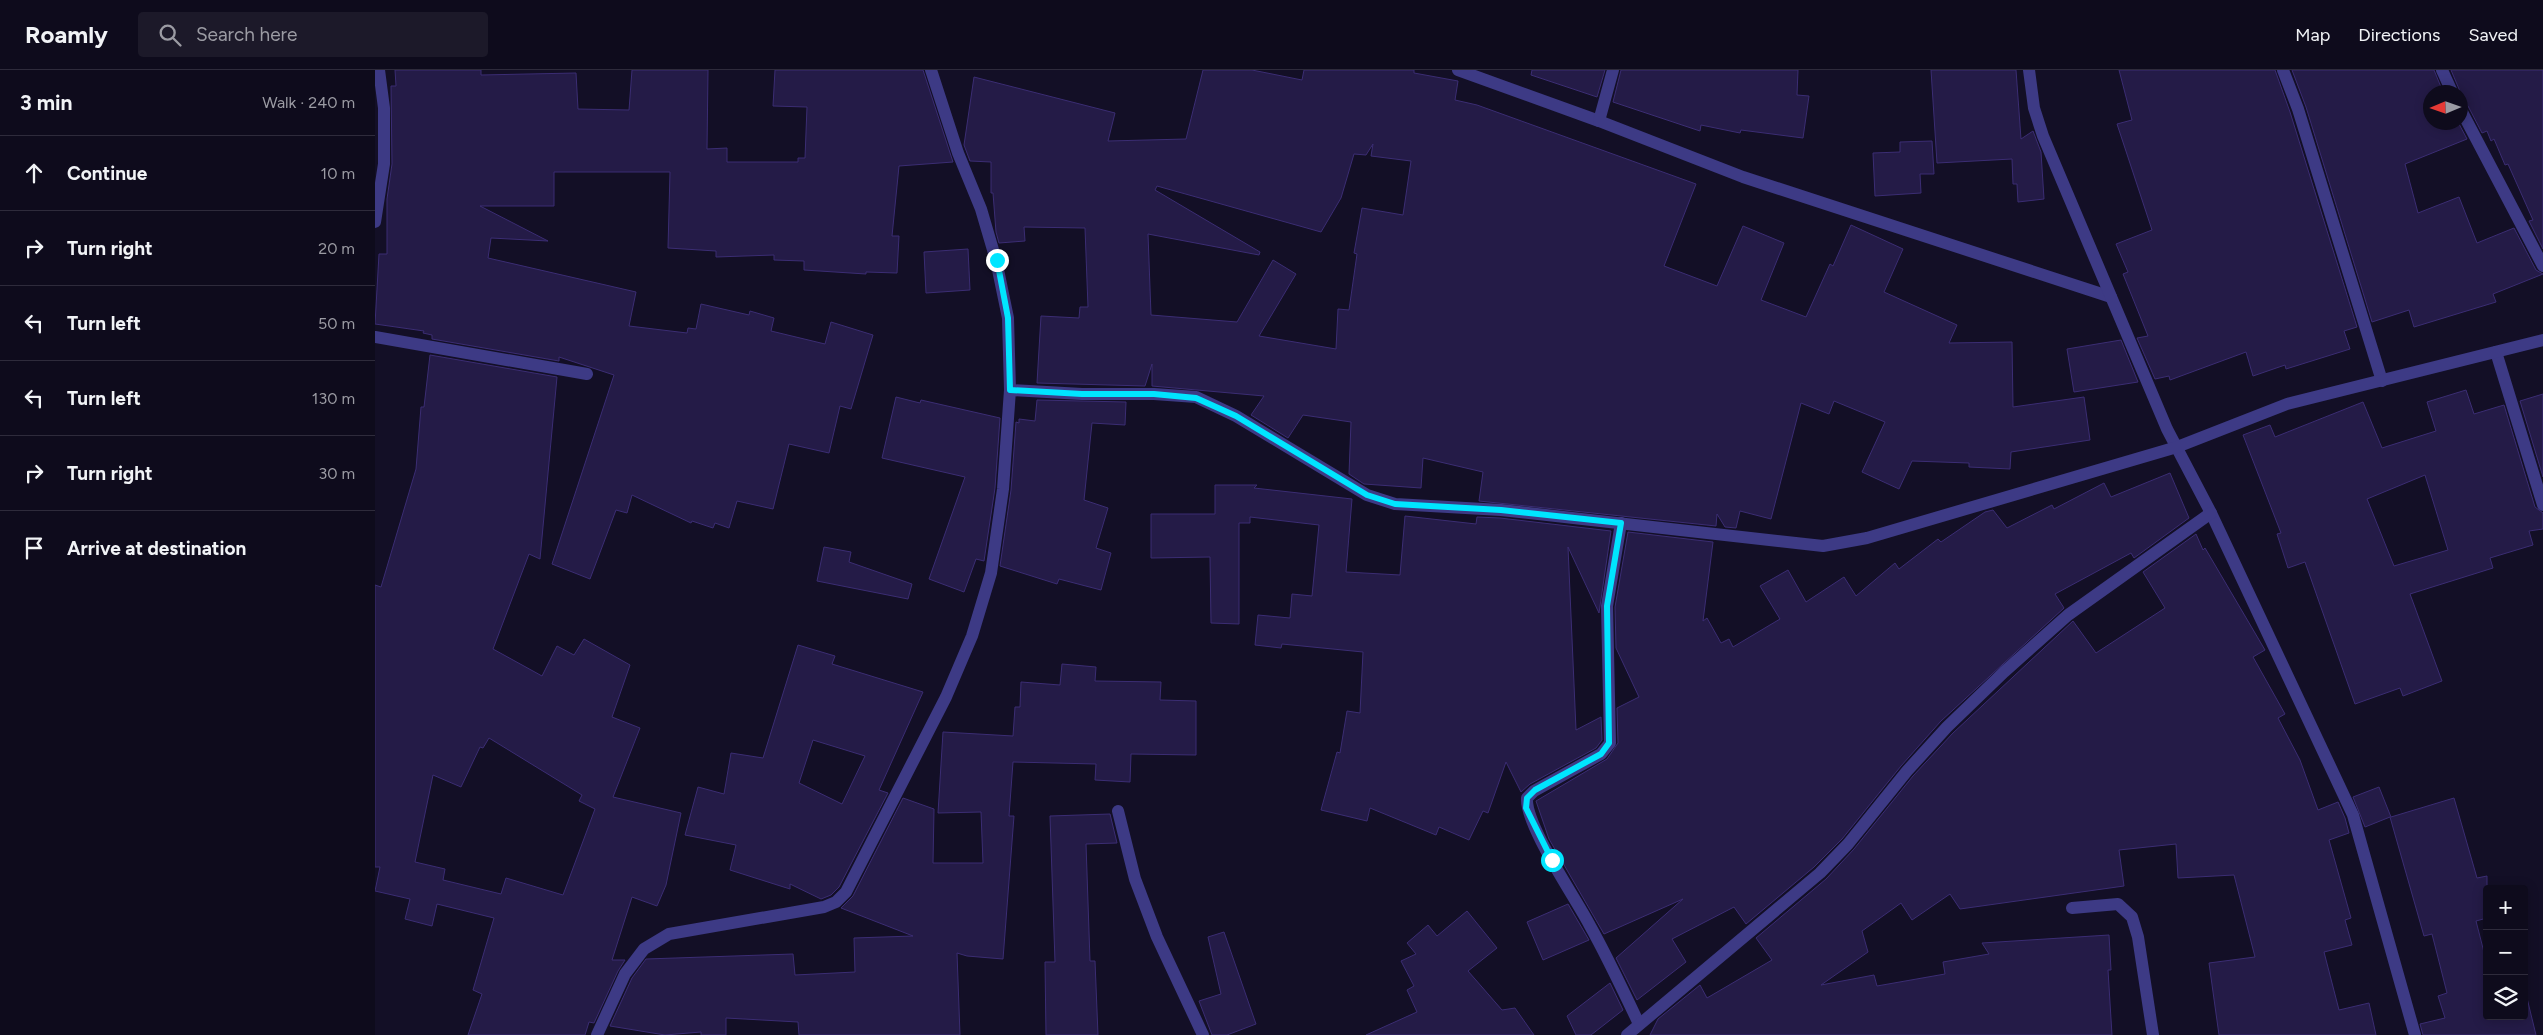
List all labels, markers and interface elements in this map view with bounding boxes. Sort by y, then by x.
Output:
search box [138,12,488,57]
text: Roamly [25,20,108,49]
icon: search [156,21,184,49]
text: Search here [196,23,297,46]
text: Map [2295,24,2330,46]
text: Directions [2358,24,2440,46]
text: Saved [2468,24,2518,46]
north arrow [2423,85,2468,130]
text: 3 min [20,90,72,115]
text: Walk · 240 m [262,93,355,112]
icon: ahead [20,159,48,187]
text: Continue [67,162,147,185]
text: 10 m [321,164,355,183]
icon: right [20,234,48,262]
text: Turn right [67,237,153,260]
text: 20 m [318,239,355,258]
route end [986,249,1009,272]
icon: left [20,309,48,337]
text: Turn left [67,312,141,335]
text: 50 m [318,314,355,333]
icon: left [20,384,48,412]
text: Turn left [67,387,141,410]
text: 130 m [312,389,355,408]
icon: right [20,459,48,487]
text: Turn right [67,462,153,485]
text: 30 m [318,464,355,483]
icon: arrive [20,534,48,562]
text: Arrive at destination [67,537,246,560]
route start [1541,849,1564,872]
map controls [2483,885,2528,1020]
button: + [2483,885,2528,930]
button: − [2483,930,2528,975]
button: layers [2483,975,2528,1020]

